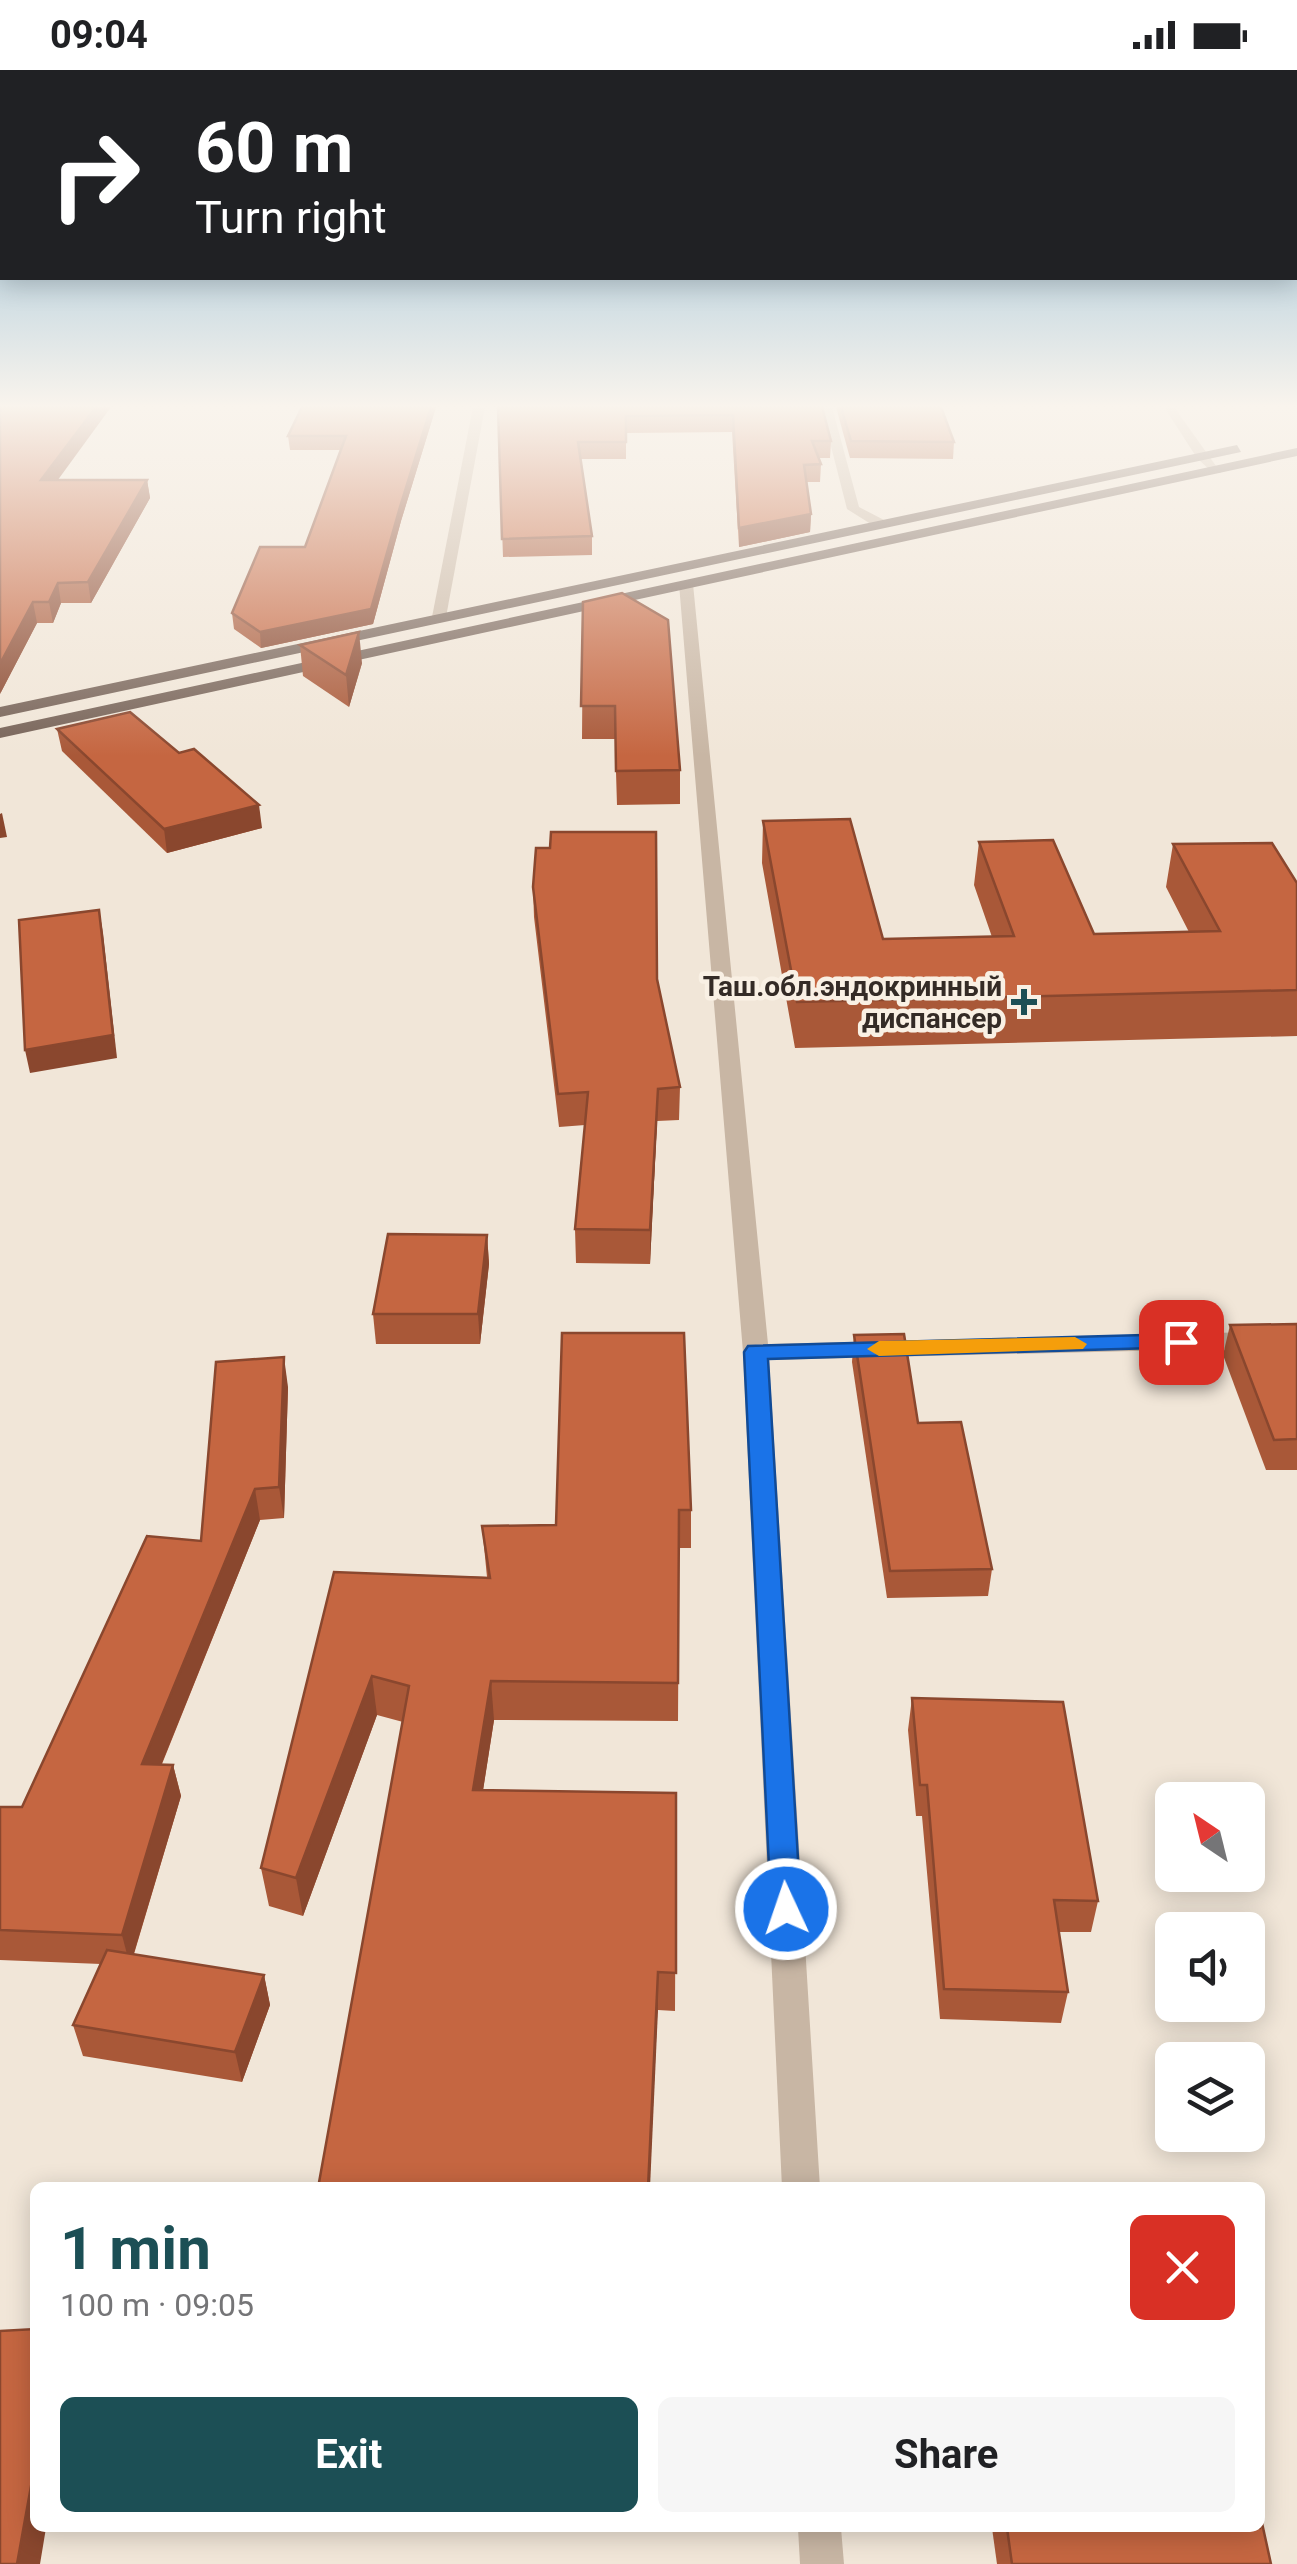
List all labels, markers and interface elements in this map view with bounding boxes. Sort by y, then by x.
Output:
text: 09:04 [50,13,148,57]
text: 60 m [195,107,353,189]
icon: right [30,110,160,240]
text: Turn right [195,191,387,244]
place label: Таш.обл.эндокринный диспансер [703,970,1002,1035]
marker: Таш.обл.эндокринный диспансер [1011,989,1037,1015]
pin [1139,1300,1224,1385]
icon: arrive [1154,1315,1209,1370]
north arrow [1155,1782,1265,1892]
map controls [1155,1782,1265,2152]
position arrow [734,1857,838,1961]
button: sound [1155,1912,1265,2022]
button: layers [1155,2042,1265,2152]
text: 1 min [60,2213,211,2284]
button: close [1130,2215,1235,2320]
text: 100 m · 09:05 [60,2286,254,2324]
button: Exit [60,2397,638,2512]
button: Share [658,2397,1235,2512]

